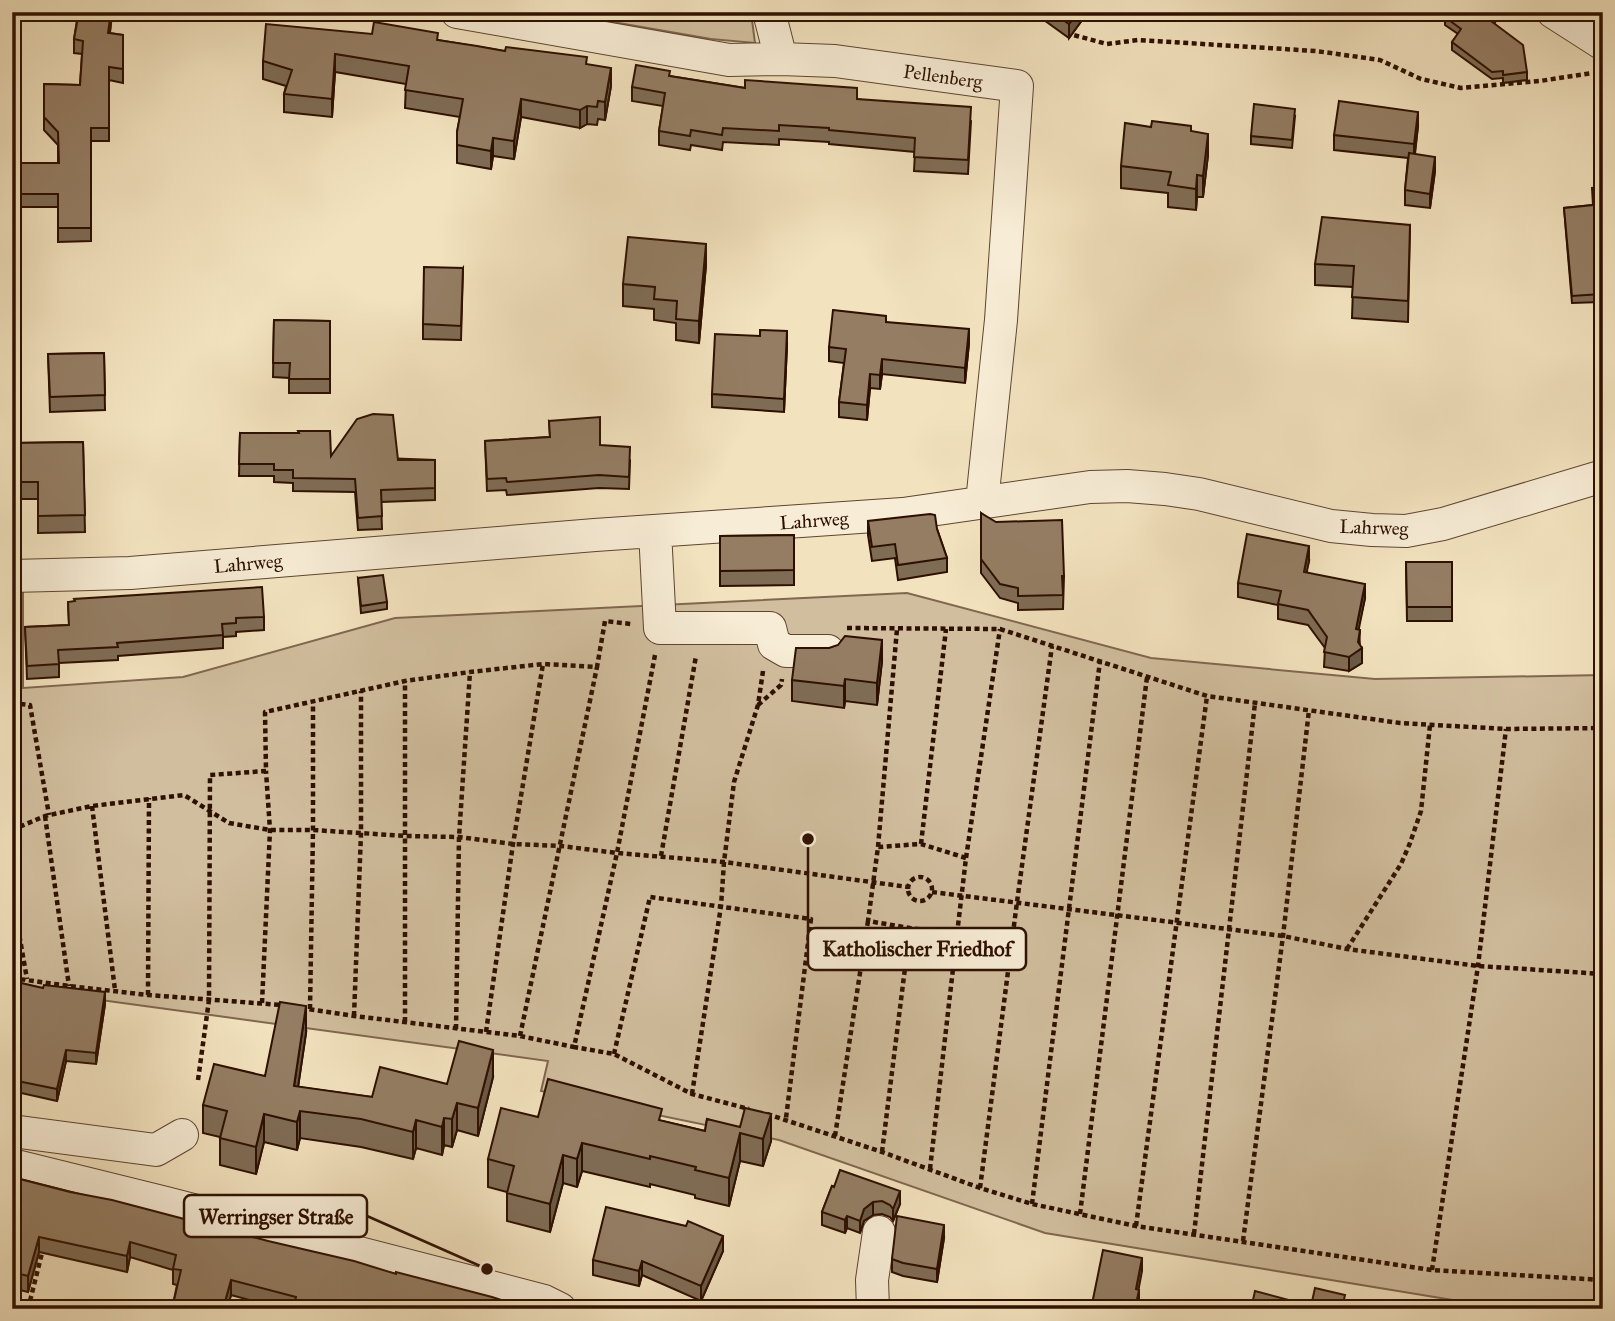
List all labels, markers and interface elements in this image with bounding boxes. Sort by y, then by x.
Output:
street label: Pellenberg [902,60,984,94]
street label: Lahrweg [779,507,849,535]
street label: Lahrweg [1339,515,1409,541]
street label: Lahrweg [213,549,284,579]
callout: Katholischer Friedhof [808,928,1026,970]
text: Katholischer Friedhof [822,936,1016,962]
callout: Werringser Straße [184,1195,367,1237]
text: Werringser Straße [198,1204,354,1230]

